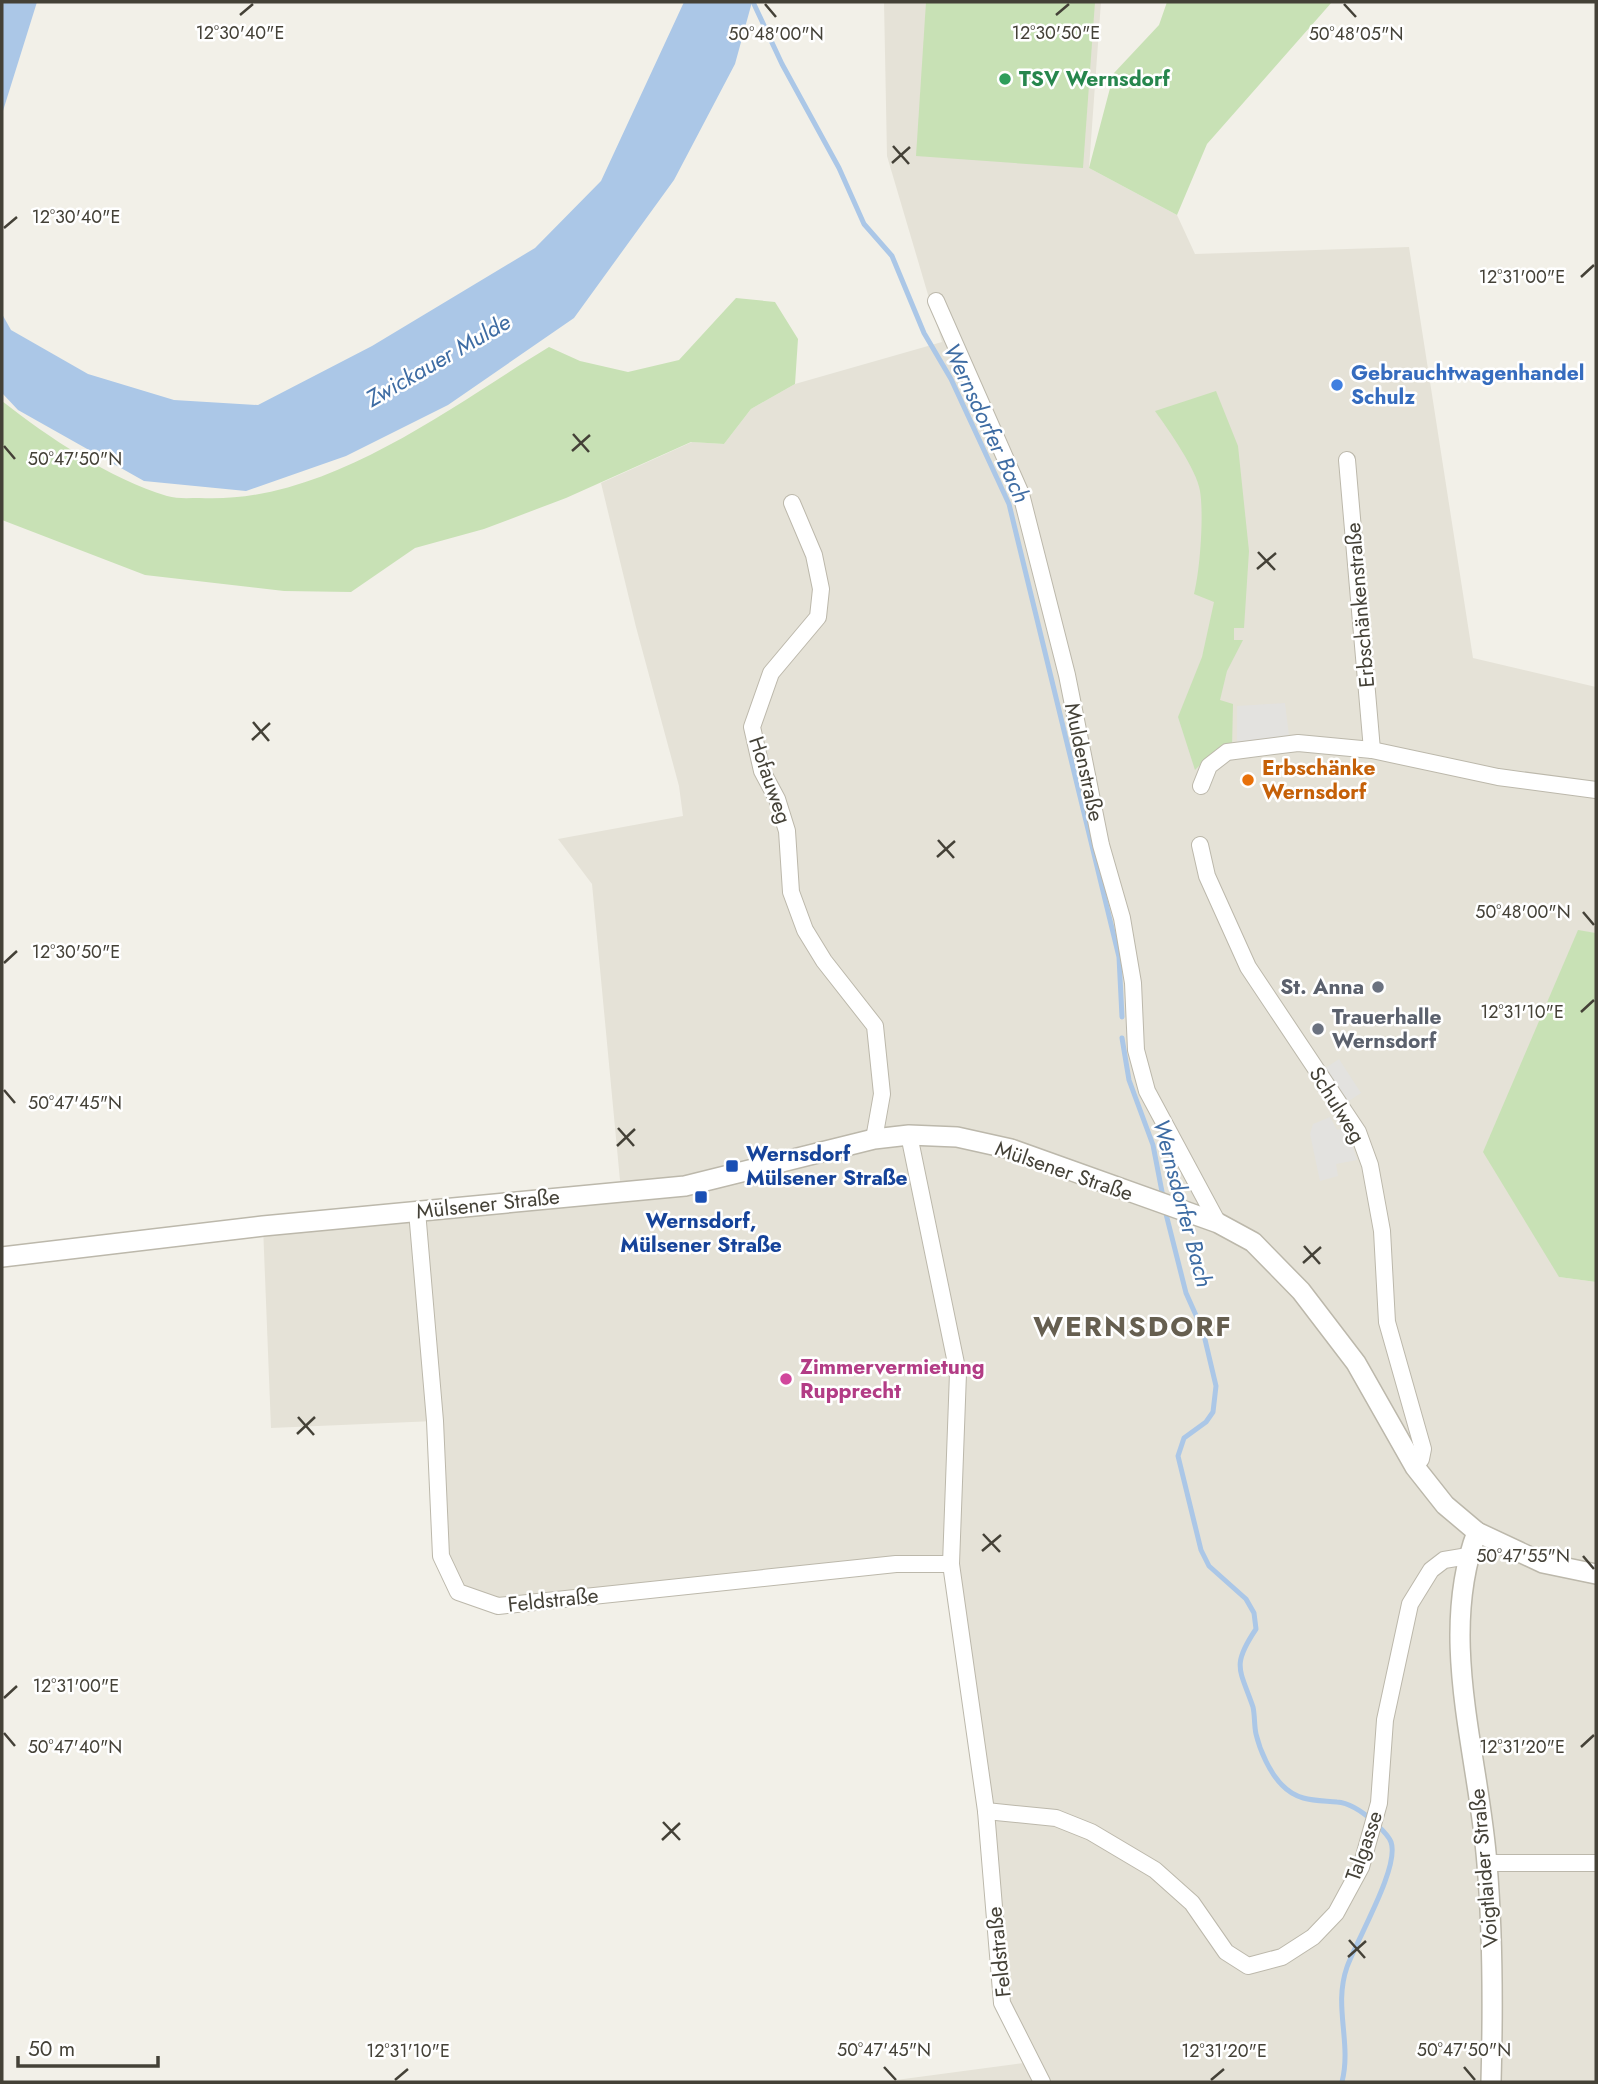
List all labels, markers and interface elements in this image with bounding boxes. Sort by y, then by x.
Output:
text: 12°30'40"E [196,20,284,46]
text: 12°30'50"E [1012,20,1100,46]
text: 50°48'00"N [728,21,824,47]
text: 50°48'05"N [1309,21,1403,47]
place label: TSV Wernsdorf [1019,64,1171,94]
marker: TSV Wernsdorf [997,71,1013,87]
text: 12°30'40"E [32,204,120,230]
text: 12°31'00"E [1479,264,1565,290]
water label: Zwickauer Mulde [358,304,517,416]
water label: Wernsdorfer Bach [935,338,1039,508]
place label: Gebrauchtwagenhandel Schulz [1351,358,1584,412]
marker: Gebrauchtwagenhandel Schulz [1329,377,1345,393]
text: 50°47'50"N [28,446,122,472]
street label: Erbschänkenstraße [1338,521,1382,689]
street label: Muldenstraße [1057,700,1111,824]
street label: Hofauweg [741,732,799,828]
place label: Erbschänke Wernsdorf [1262,753,1375,807]
marker: Erbschänke Wernsdorf [1240,772,1256,788]
text: 50°48'00"N [1475,899,1571,925]
text: 12°30'50"E [32,939,120,965]
place label: St. Anna [1280,972,1364,1002]
marker: St. Anna [1370,979,1386,995]
text: 12°31'10"E [1480,999,1564,1025]
place label: Trauerhalle Wernsdorf [1332,1002,1441,1056]
marker: Trauerhalle Wernsdorf [1310,1021,1326,1037]
street label: Schulweg [1302,1061,1372,1149]
text: 50°47'45"N [28,1090,122,1116]
water label: Wernsdorfer Bach [1144,1115,1222,1291]
street label: Mülsener Straße [991,1133,1137,1209]
place label: Wernsdorf Mülsener Straße [746,1139,908,1193]
marker: Wernsdorf Mülsener Straße [724,1158,740,1174]
street label: Mülsener Straße [415,1182,561,1226]
marker: Wernsdorf, Mülsener Straße [693,1189,709,1205]
place label: Wernsdorf, Mülsener Straße [620,1206,782,1260]
district label: WERNSDORF [1033,1306,1233,1347]
place label: Zimmervermietung Rupprecht [800,1352,985,1406]
marker: Zimmervermietung Rupprecht [778,1371,794,1387]
text: 50°47'55"N [1476,1543,1570,1569]
street label: Feldstraße [506,1580,600,1620]
text: 12°31'00"E [33,1673,119,1699]
text: 50°47'40"N [28,1734,122,1760]
text: 12°31'20"E [1479,1734,1565,1760]
street label: Voigtlaider Straße [1462,1787,1506,1949]
street label: Talgasse [1338,1807,1390,1885]
street label: Feldstraße [979,1905,1019,1999]
scale bar [18,2024,158,2068]
text: 50 m [28,2034,75,2064]
text: 50°47'45"N [837,2037,931,2063]
text: 50°47'50"N [1417,2037,1511,2063]
text: 12°31'10"E [366,2038,450,2064]
text: 12°31'20"E [1181,2038,1267,2064]

